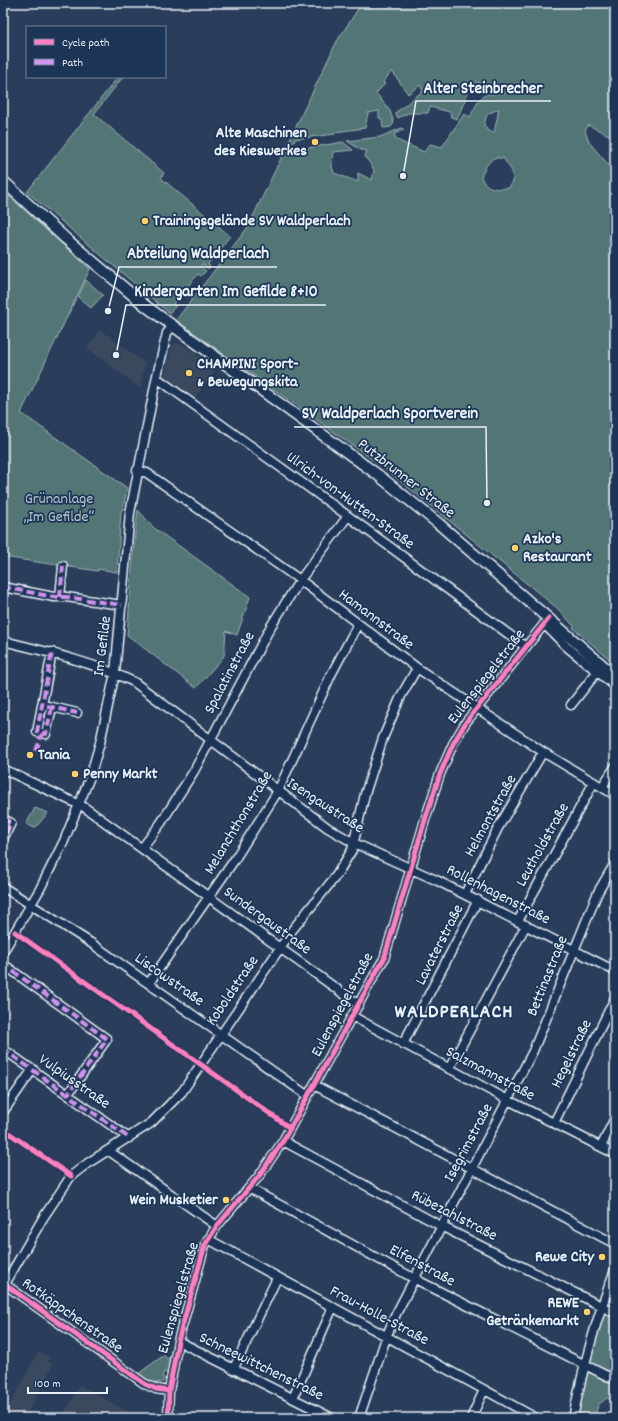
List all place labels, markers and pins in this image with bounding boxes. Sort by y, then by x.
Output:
callout: Alter Steinbrecher [416,72,551,101]
place label: Alte Maschinen des Kieswerkes [214,122,307,163]
marker: Alte Maschinen des Kieswerkes [310,137,320,147]
place label: Trainingsgelände SV Waldperlach [153,210,351,233]
marker: Trainingsgelände SV Waldperlach [140,216,150,226]
callout: Abteilung Waldperlach [119,238,277,267]
callout: Kindergarten Im Gefilde 8+10 [126,276,326,305]
place label: CHAMPINI Sport- & Bewegungskita [197,353,299,394]
marker: CHAMPINI Sport- & Bewegungskita [184,368,194,378]
callout: SV Waldperlach Sportverein [294,398,486,427]
place label: Azko's Restaurant [523,528,592,569]
marker: Azko's Restaurant [510,543,520,553]
place label: Tania [38,744,71,767]
marker: Tania [25,750,35,760]
place label: Penny Markt [83,763,158,786]
marker: Penny Markt [70,769,80,779]
place label: Wein Musketier [129,1189,219,1212]
marker: Wein Musketier [221,1195,231,1205]
place label: Rewe City [535,1246,596,1269]
marker: Rewe City [597,1252,607,1262]
place label: REWE Getränkemarkt [486,1292,580,1333]
marker: REWE Getränkemarkt [582,1307,592,1317]

